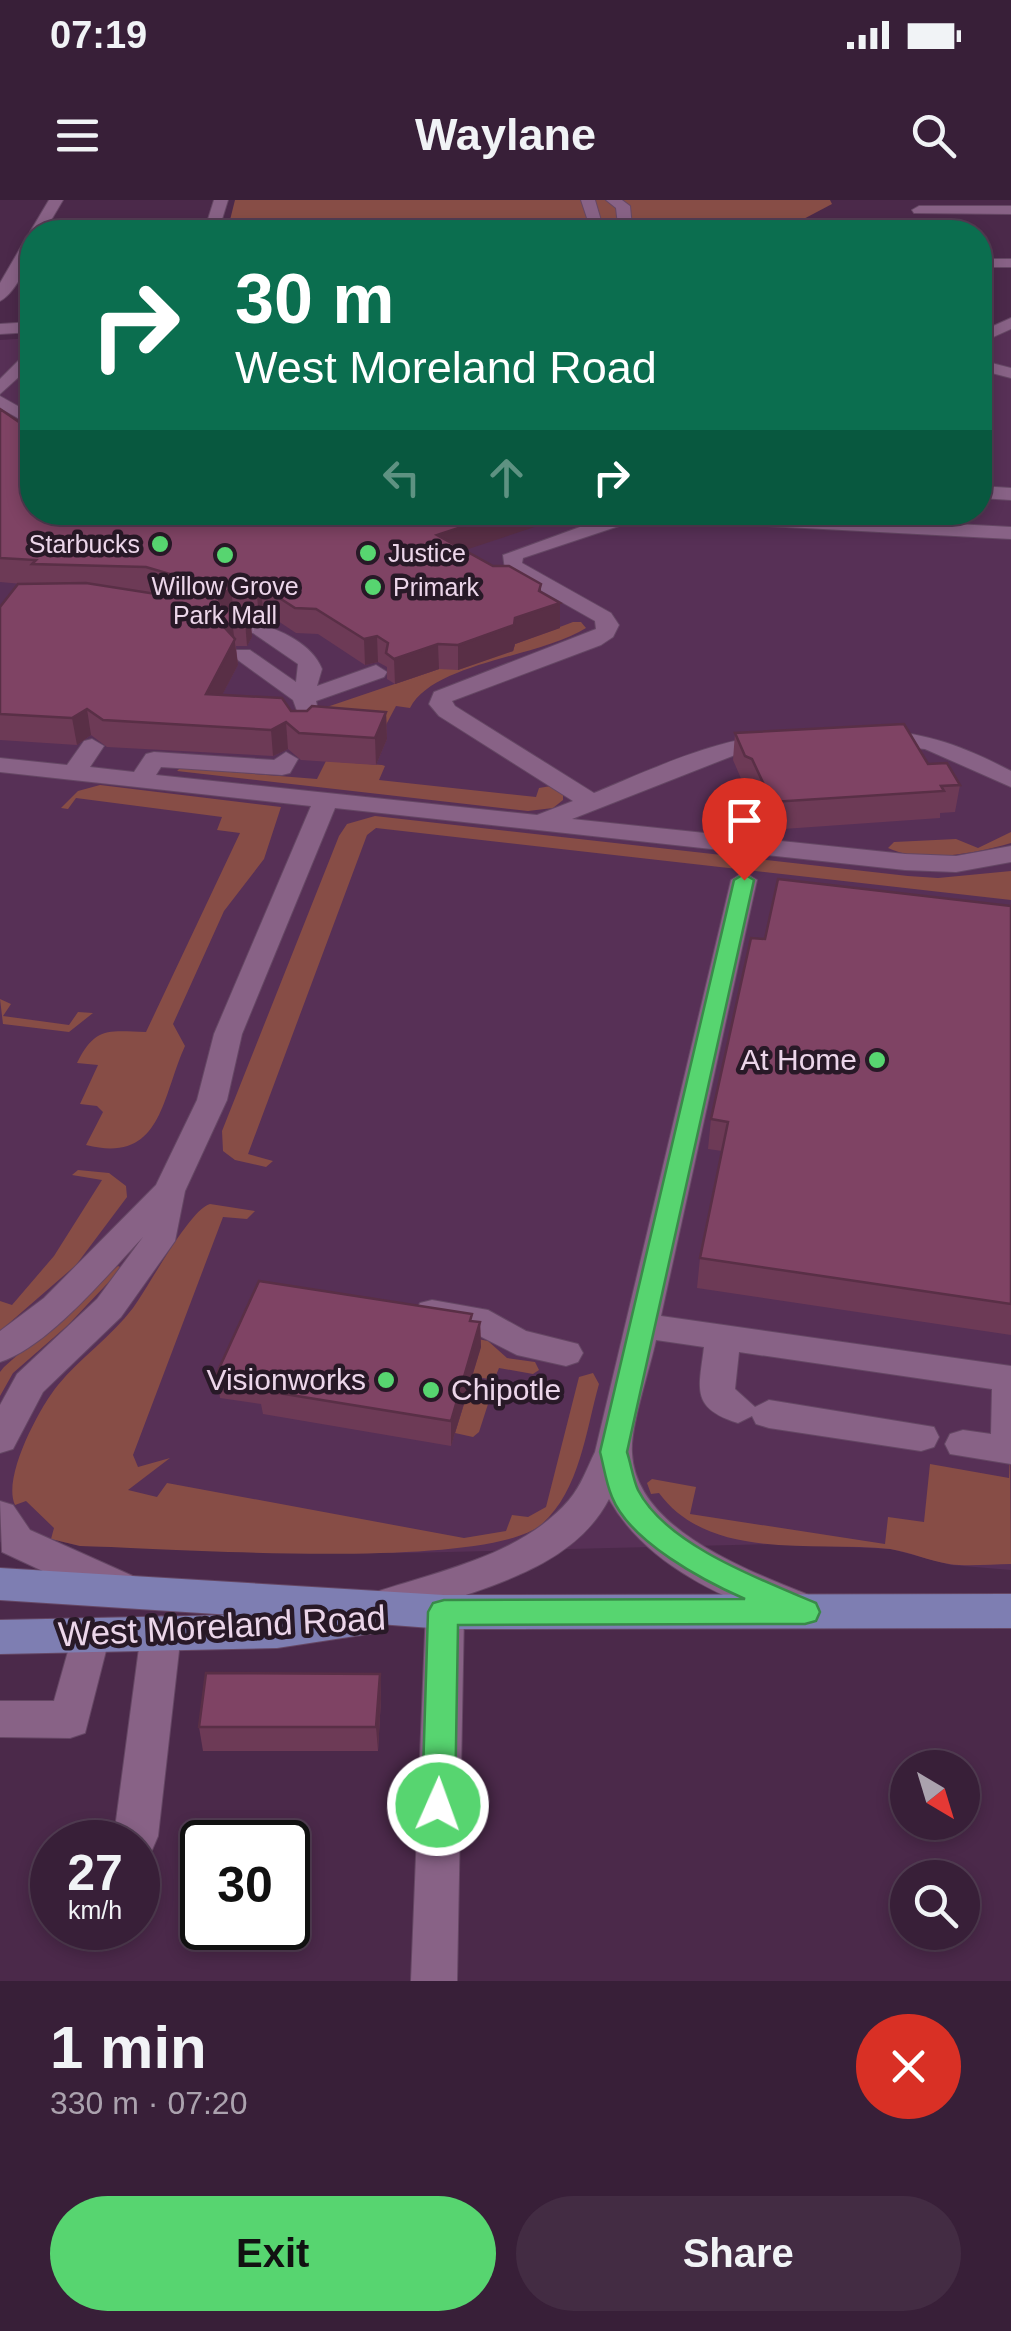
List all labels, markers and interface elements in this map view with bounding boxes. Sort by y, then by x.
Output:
text: 07:19 [50,14,147,56]
icon: menu [50,108,105,163]
icon: search [906,108,961,163]
text: Waylane [415,109,596,160]
icon: right [70,260,200,390]
text: 30 m [235,260,395,338]
text: West Moreland Road [235,342,657,393]
icon: left [374,450,429,505]
icon: ahead [479,450,534,505]
icon: right [584,450,639,505]
place label: Starbucks [29,530,140,558]
marker: Starbucks [149,533,171,555]
place label: Justice [388,539,466,567]
marker: Justice [357,542,379,564]
marker: Willow Grove Park Mall [214,544,236,566]
place label: Willow Grove Park Mall [151,572,299,629]
place label: Primark [393,573,480,601]
marker: Primark [362,576,384,598]
pin [702,778,787,881]
icon: arrive [717,793,772,848]
place label: At Home [740,1043,857,1076]
marker: At Home [866,1049,888,1071]
place label: Visionworks [206,1363,366,1396]
marker: Visionworks [375,1369,397,1391]
place label: Chipotle [451,1373,561,1406]
marker: Chipotle [420,1379,442,1401]
street label: West Moreland Road [57,1597,387,1654]
north arrow [890,1750,980,1840]
map controls [890,1750,980,1950]
position arrow [386,1753,490,1857]
speed limit sign: 30 [180,1820,310,1950]
text: 27 [67,1845,123,1901]
button: search [890,1860,980,1950]
text: km/h [68,1896,122,1924]
text: 1 min [50,2014,207,2081]
button: close [856,2014,961,2119]
text: 330 m · 07:20 [50,2085,247,2121]
button: Exit [50,2196,496,2311]
button: Share [516,2196,961,2311]

